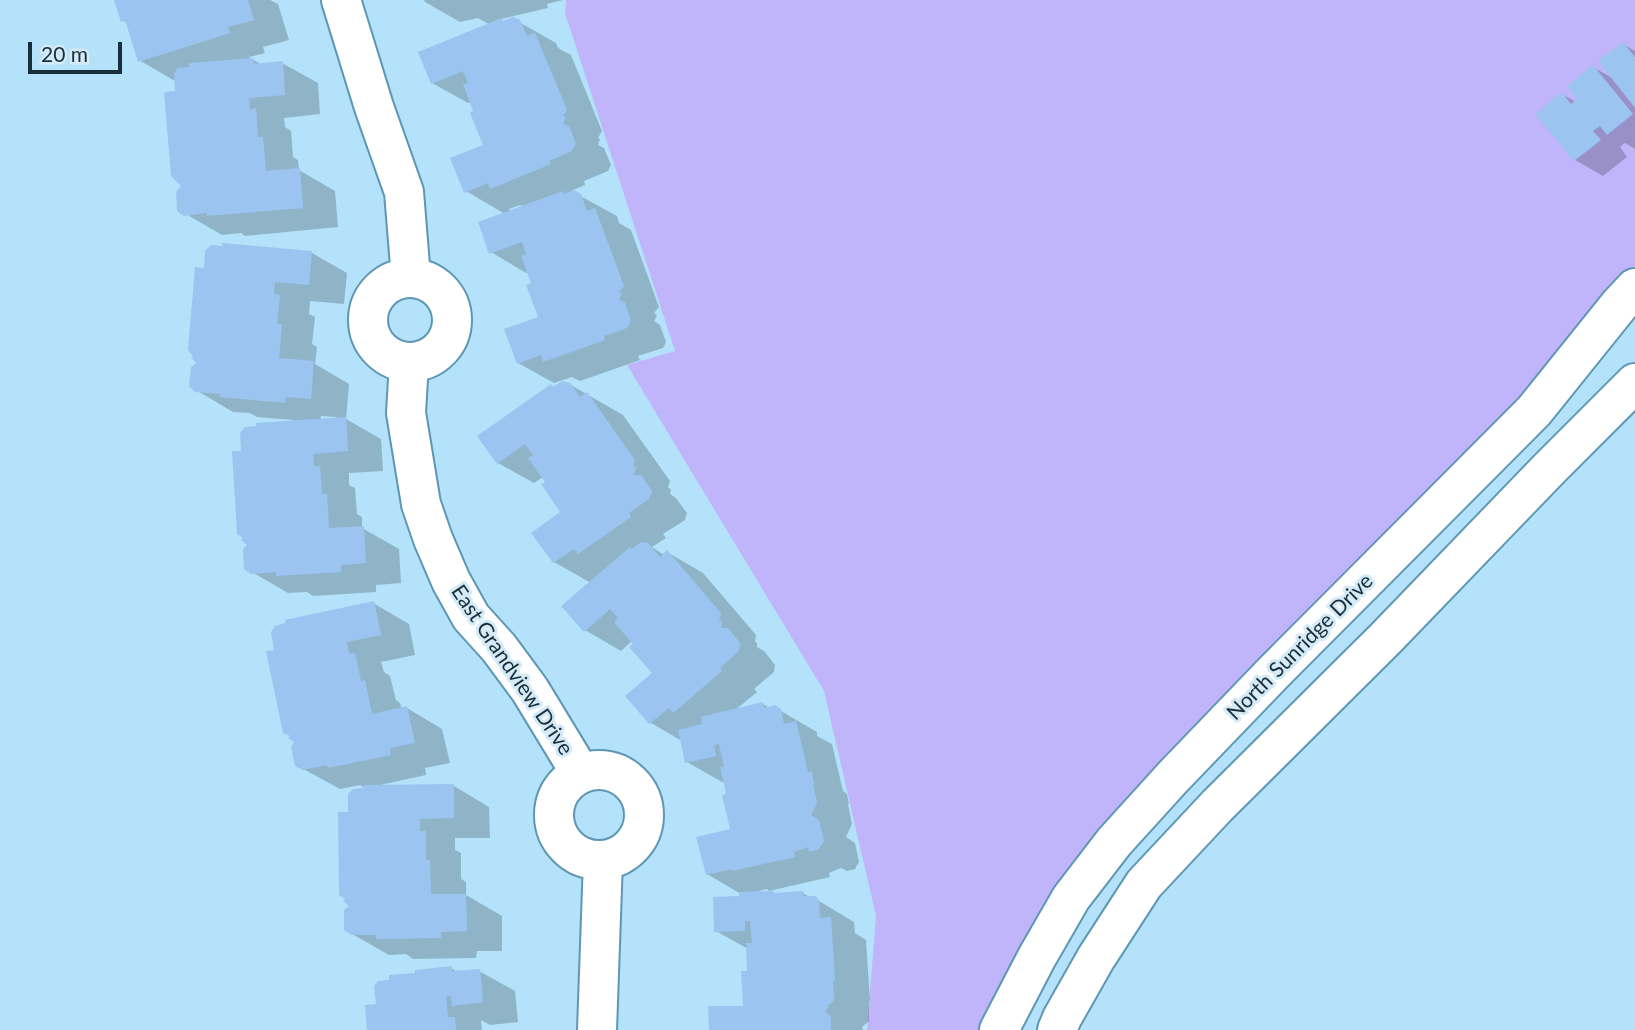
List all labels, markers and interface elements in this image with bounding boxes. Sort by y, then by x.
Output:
scale bar [32,28,126,72]
text: 20 m [41,41,88,66]
street label: North Sunridge Drive [1222,569,1378,725]
street label: East Grandview Drive [446,580,578,760]

